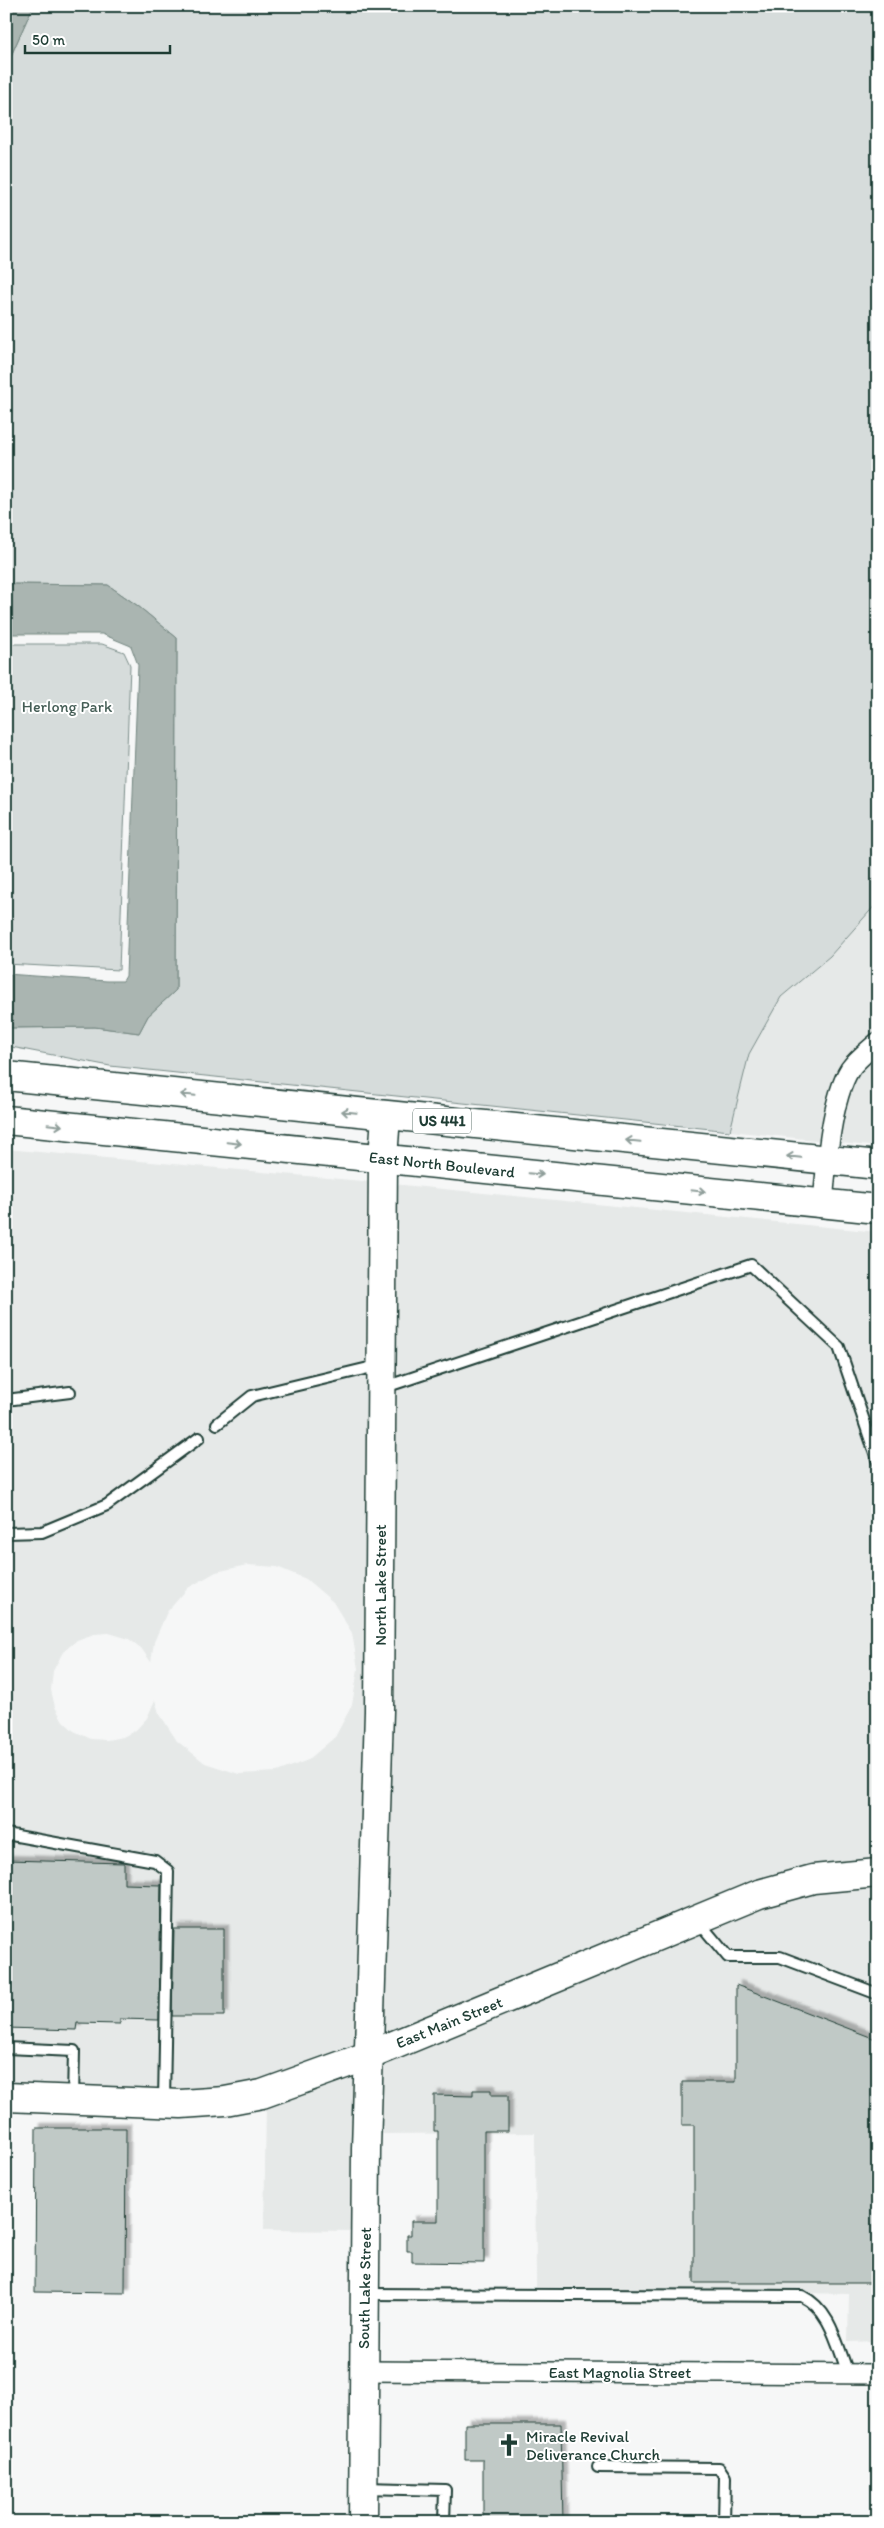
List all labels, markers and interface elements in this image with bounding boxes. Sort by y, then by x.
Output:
scale bar [25,22,170,54]
text: 50 m [32,31,65,49]
park label: Herlong Park [22,697,113,716]
one-way arrow [180,1090,196,1100]
one-way arrow [341,1107,357,1117]
road number: US 441 [413,1108,471,1134]
one-way arrow [46,1120,62,1129]
one-way arrow [625,1136,641,1145]
one-way arrow [226,1138,242,1148]
street label: East North Boulevard [368,1147,516,1182]
one-way arrow [787,1152,803,1162]
one-way arrow [528,1169,544,1179]
one-way arrow [690,1186,706,1196]
street label: North Lake Street [371,1524,390,1646]
street label: East Main Street [393,1992,505,2053]
street label: South Lake Street [354,2227,375,2349]
street label: East Magnolia Street [549,2363,691,2382]
place label: Miracle Revival Deliverance Church [526,2427,661,2464]
church icon: Miracle Revival Deliverance Church [496,2432,522,2458]

